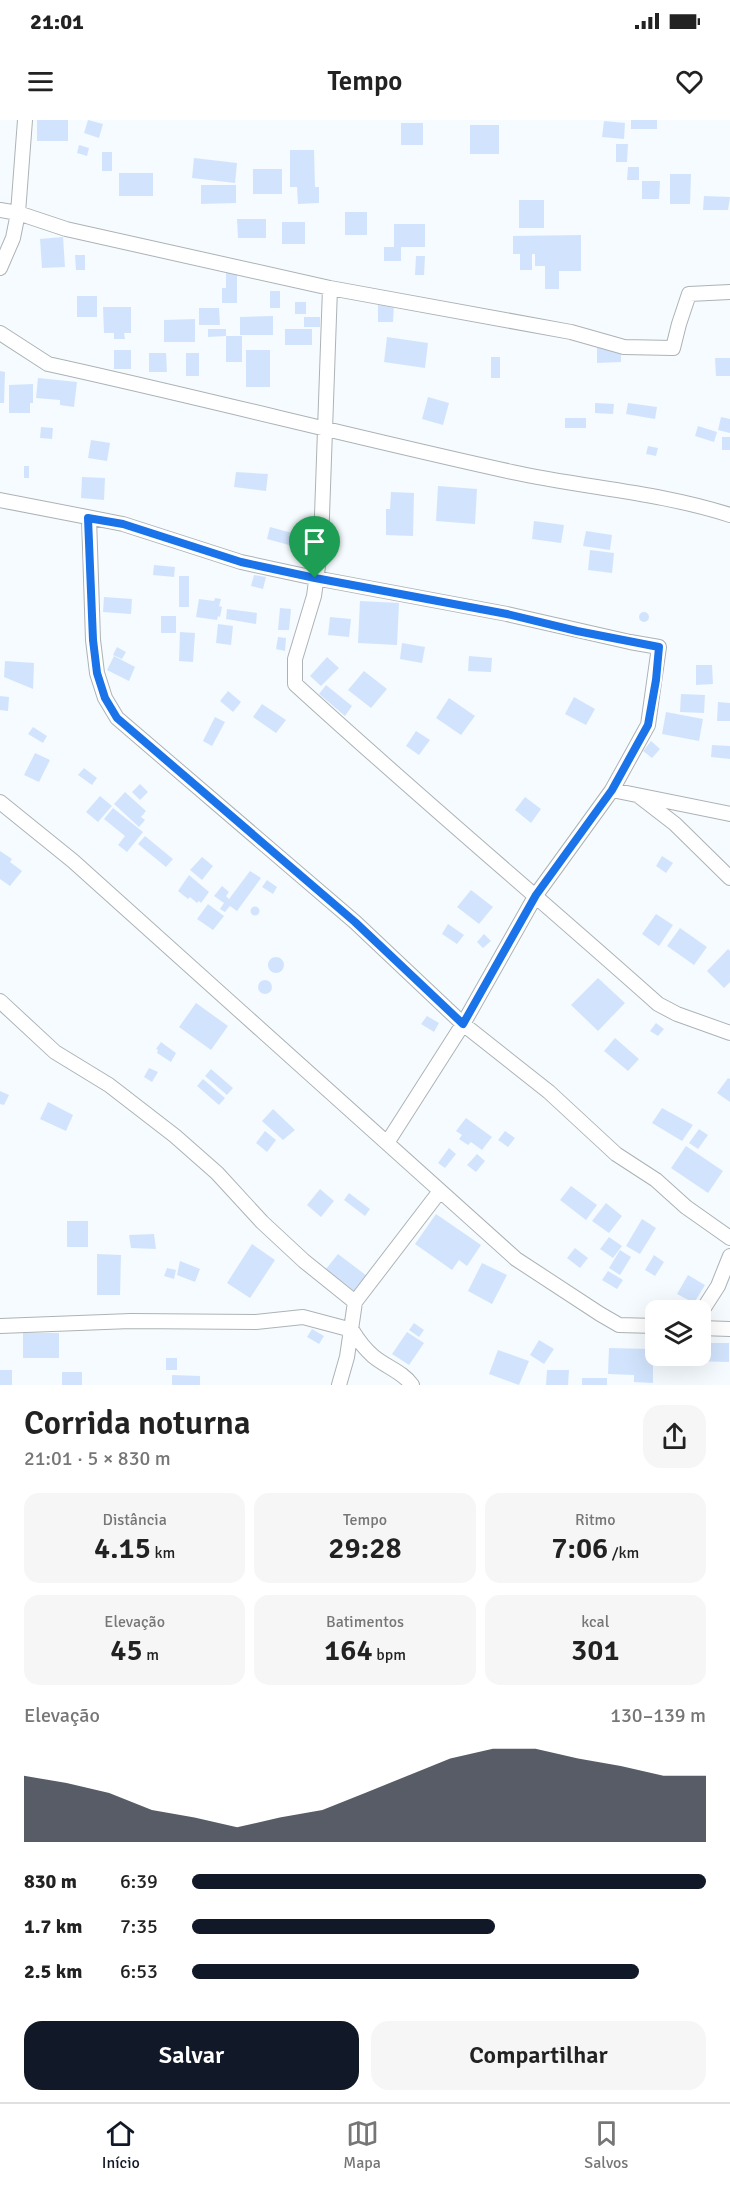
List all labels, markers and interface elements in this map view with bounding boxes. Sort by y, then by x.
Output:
text: 21:01 [30,8,84,35]
icon: menu [24,65,57,98]
text: Tempo [328,65,402,98]
icon: heart [673,65,706,98]
pin [289,516,340,578]
icon: arrive [298,525,331,558]
map controls [645,1300,711,1366]
button: layers [645,1300,711,1366]
text: Corrida noturna [24,1403,251,1444]
button: share [643,1405,706,1468]
text: 21:01 · 5 × 830 m [24,1446,171,1471]
text: Distância [103,1510,167,1530]
text: Tempo [343,1510,387,1530]
text: Ritmo [575,1510,616,1530]
text: 4.15 [94,1530,151,1567]
text: 29:28 [328,1530,402,1567]
text: 7:06 [551,1530,608,1567]
text: km [151,1543,175,1563]
text: /km [608,1543,639,1563]
text: Elevação [104,1612,165,1632]
text: Batimentos [326,1612,404,1632]
text: kcal [581,1612,609,1632]
text: 45 [110,1632,143,1669]
text: 164 [324,1632,373,1669]
text: 301 [571,1632,620,1669]
text: m [143,1645,159,1665]
text: bpm [373,1645,406,1665]
text: Elevação [24,1703,100,1728]
text: 130–139 m [610,1703,706,1728]
text: 830 m [24,1869,77,1894]
text: 6:39 [120,1869,158,1894]
text: 1.7 km [24,1914,82,1939]
text: 7:35 [120,1914,158,1939]
text: 2.5 km [24,1959,82,1984]
text: 6:53 [120,1959,158,1984]
button: Salvar [24,2021,359,2090]
button: Compartilhar [371,2021,706,2090]
tab: Início [102,2117,140,2173]
tab: Mapa [343,2117,381,2173]
tab: Salvos [584,2117,628,2173]

